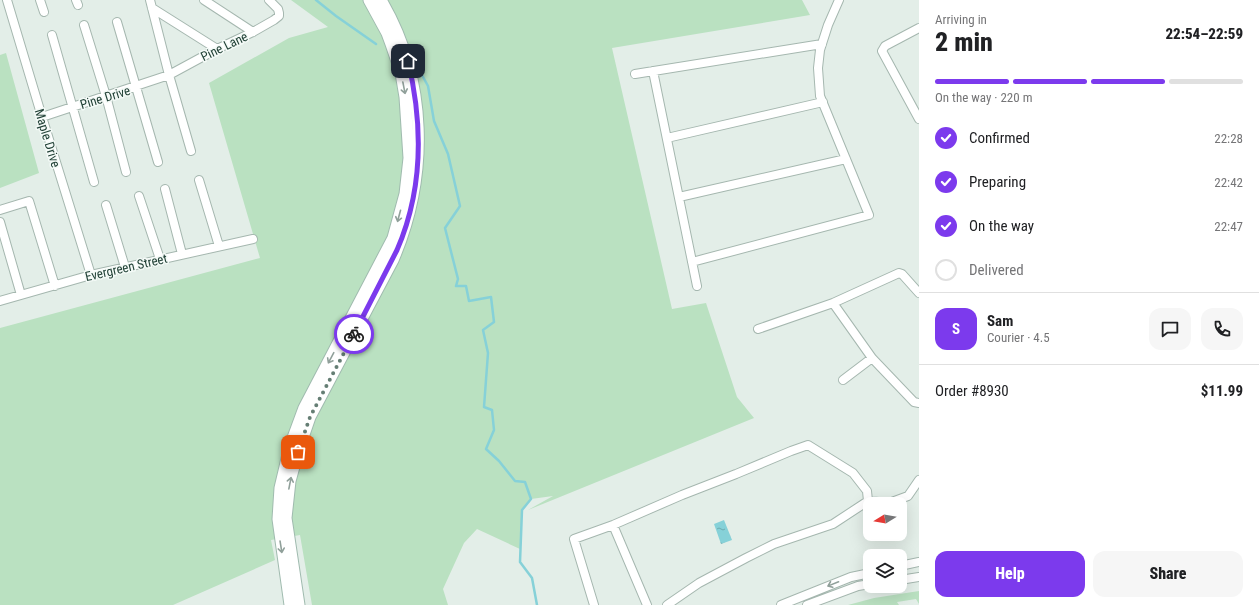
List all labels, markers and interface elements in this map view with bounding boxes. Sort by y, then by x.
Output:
text: Arriving in [935,12,987,27]
text: 22:54–22:59 [1165,25,1243,43]
text: 2 min [935,27,993,57]
street label: Pine Lane [198,29,250,64]
pin [391,44,425,78]
icon: home [397,50,419,72]
one-way arrow [400,81,408,94]
street label: Pine Drive [78,83,132,112]
text: On the way · 220 m [935,90,1032,105]
street label: Maple Drive [32,107,64,169]
icon: check [935,127,957,149]
text: Confirmed [969,129,1030,147]
text: 22:28 [1214,131,1243,146]
icon: check [935,171,957,193]
text: Preparing [969,173,1026,191]
text: 22:42 [1214,175,1243,190]
one-way arrow [395,210,402,223]
icon: check [935,215,957,237]
text: On the way [969,217,1034,235]
text: 22:47 [1214,219,1243,234]
street label: Evergreen Street [84,251,169,284]
text: Delivered [969,261,1024,279]
button: chat [1149,308,1191,350]
button: phone [1201,308,1243,350]
text: Sam [987,312,1013,330]
courier [334,314,374,354]
text: S [952,320,960,338]
icon: bike [343,323,365,345]
text: Courier · 4.5 [987,330,1050,345]
one-way arrow [326,352,334,364]
text: Order #8930 [935,382,1009,400]
text: $11.99 [1201,382,1243,400]
pin [281,435,315,469]
icon: bag [287,441,309,463]
one-way arrow [286,477,294,490]
north arrow [863,497,907,541]
map controls [863,497,907,593]
one-way arrow [277,541,285,554]
button: layers [863,549,907,593]
button: Help [935,551,1085,597]
button: Share [1093,551,1243,597]
one-way arrow [827,581,839,588]

